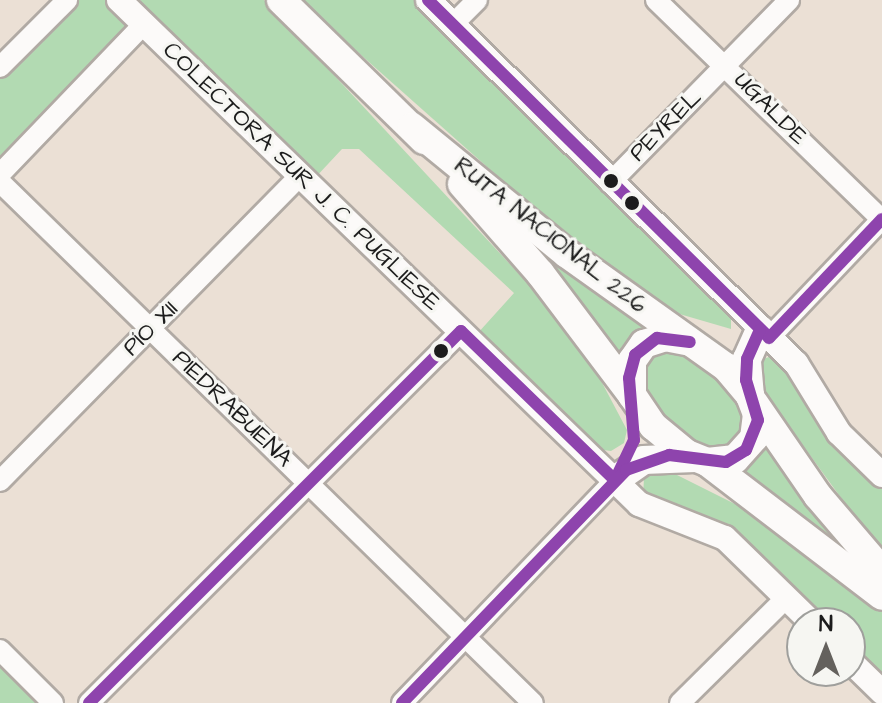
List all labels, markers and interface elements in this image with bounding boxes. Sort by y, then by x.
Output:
street label: COLECTORA SUR J. C. PUGLIESE [156,36,446,318]
street label: UGALDE [727,66,813,152]
street label: PEYREL [624,84,708,168]
street label: RUTA NACIONAL 226 [448,152,652,320]
unlabelled marker [603,173,619,189]
unlabelled marker [624,195,640,211]
street label: PÍO XII [117,295,185,363]
unlabelled marker [433,343,449,359]
street label: PIEDRABUENA [166,344,298,474]
north arrow [786,607,866,687]
text: N [819,609,833,640]

